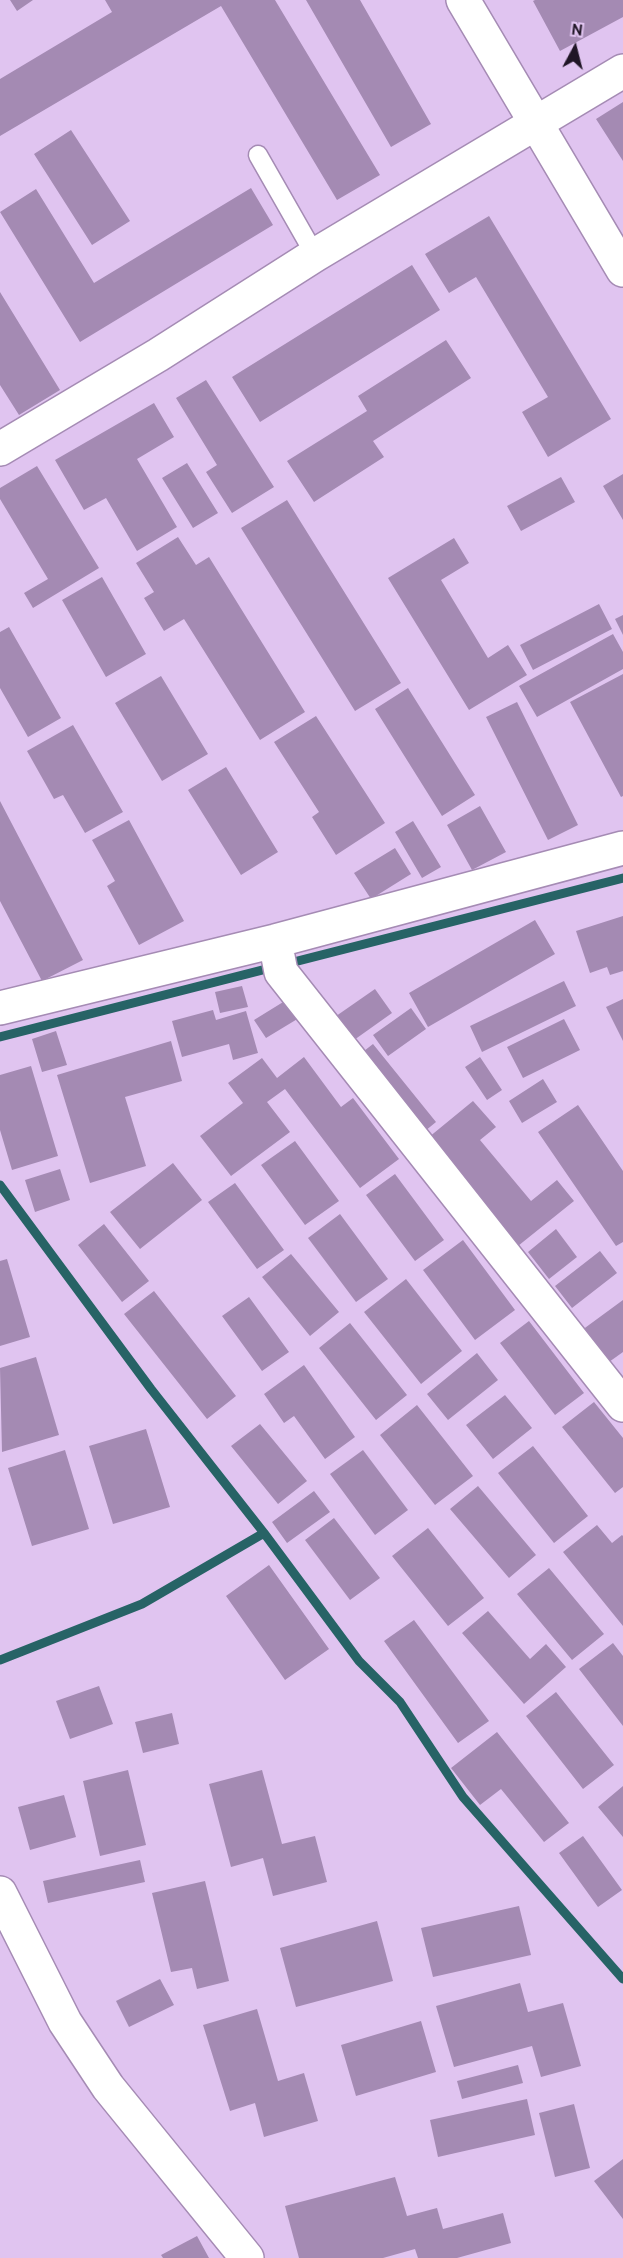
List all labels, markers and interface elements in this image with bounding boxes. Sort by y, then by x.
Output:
north arrow [545,18,605,78]
text: N [570,20,584,40]

